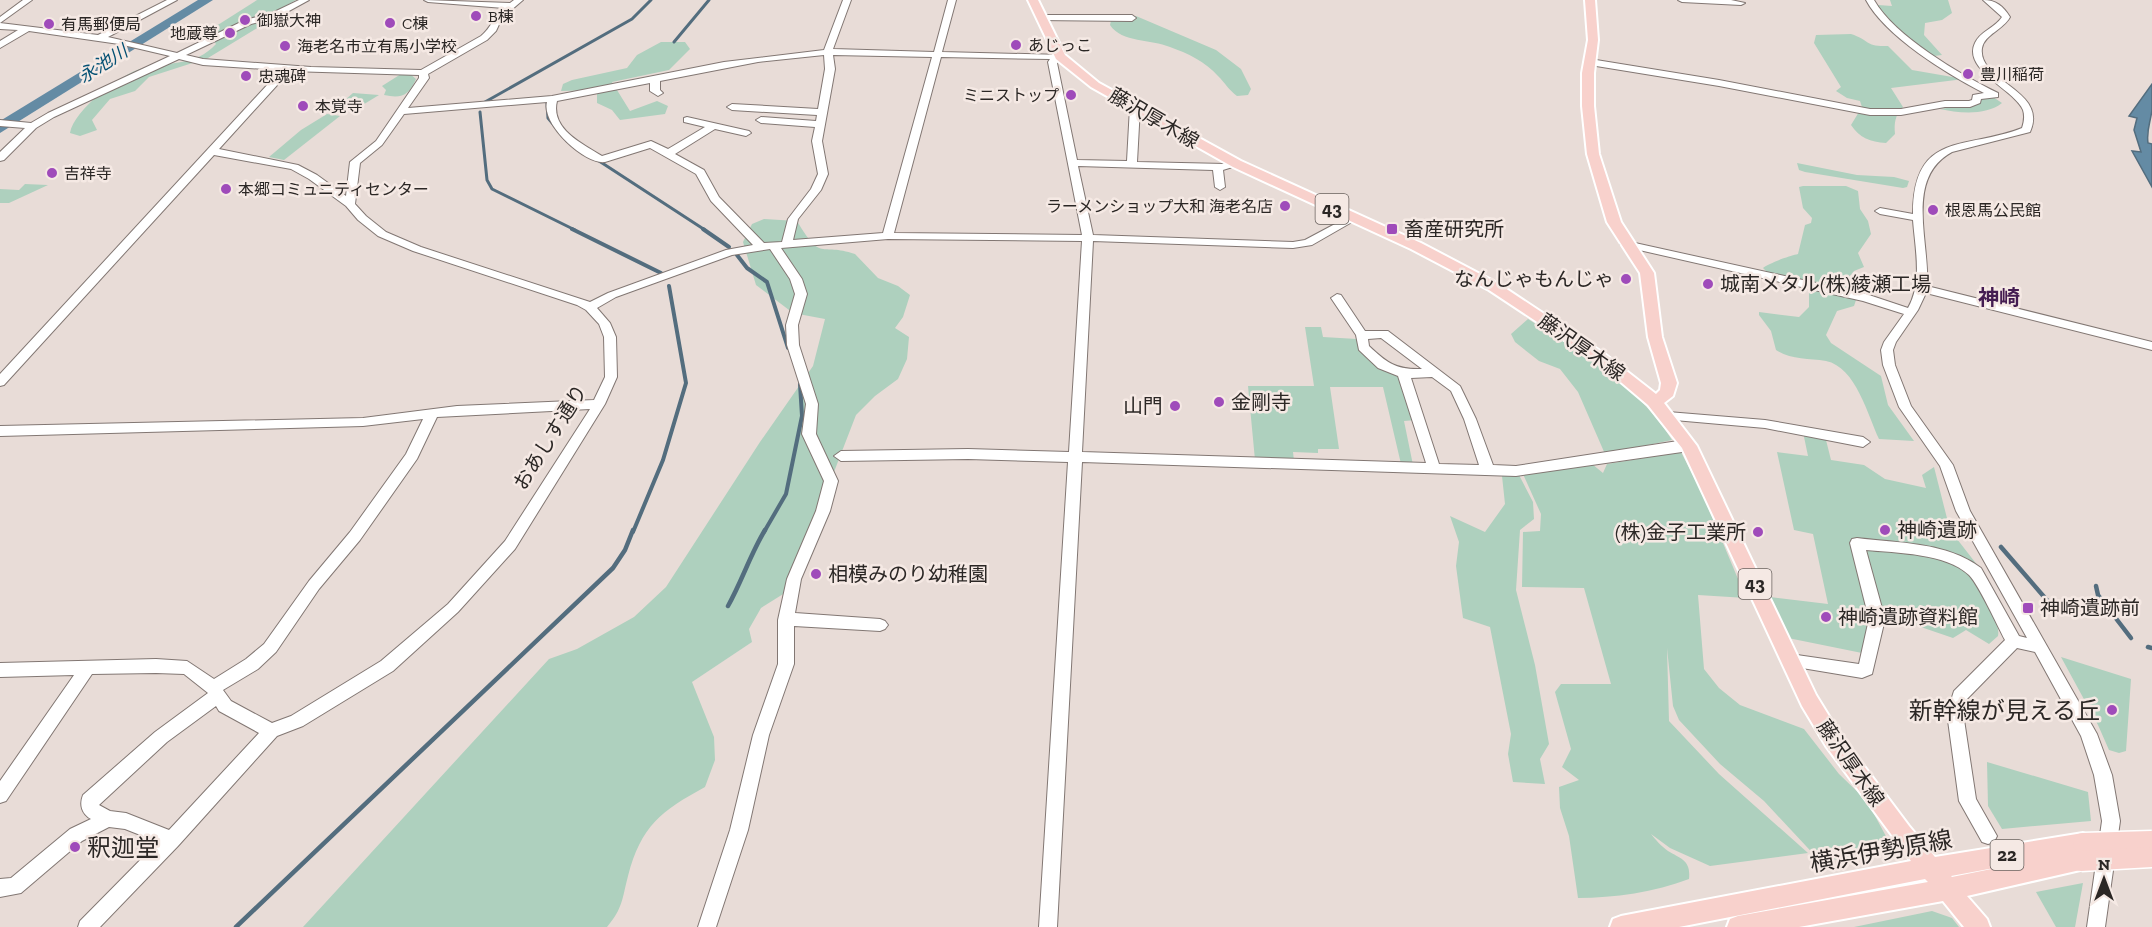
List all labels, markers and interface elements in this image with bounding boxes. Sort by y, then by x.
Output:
place label: B棟 [488,7,514,26]
marker: B棟 [469,9,483,23]
place label: 御嶽大神 [257,11,321,30]
marker: 御嶽大神 [238,13,252,27]
place label: C棟 [402,14,428,33]
place label: 有馬郵便局 [61,15,141,34]
marker: C棟 [383,16,397,30]
marker: 有馬郵便局 [42,17,56,31]
place label: 地蔵尊 [170,24,218,43]
marker: 地蔵尊 [223,26,237,40]
place label: あじっこ [1028,36,1092,55]
place label: 海老名市立有馬小学校 [297,37,457,56]
marker: あじっこ [1009,38,1023,52]
water label: 永池川 [74,39,133,88]
marker: 海老名市立有馬小学校 [278,39,292,53]
place label: 豊川稲荷 [1980,65,2044,84]
place label: 忠魂碑 [258,67,306,86]
marker: 豊川稲荷 [1961,67,1975,81]
marker: 忠魂碑 [239,69,253,83]
street label: 藤沢厚木線 [1105,83,1203,153]
place label: ミニストップ [963,86,1059,105]
marker: ミニストップ [1064,88,1078,102]
place label: 本覚寺 [315,97,363,116]
marker: 本覚寺 [296,99,310,113]
place label: 吉祥寺 [64,164,112,183]
marker: 吉祥寺 [45,166,59,180]
place label: 本郷コミュニティセンター [238,180,429,199]
marker: 本郷コミュニティセンター [219,182,233,196]
road number: 43 [1316,194,1348,224]
place label: ラーメンショップ大和 海老名店 [1046,197,1273,216]
marker: ラーメンショップ大和 海老名店 [1278,199,1292,213]
place label: 根恩馬公民館 [1945,201,2041,220]
marker: 根恩馬公民館 [1926,203,1940,217]
place label: 畜産研究所 [1404,217,1504,241]
marker: 畜産研究所 [1385,222,1399,236]
place label: なんじゃもんじゃ [1454,267,1614,291]
marker: なんじゃもんじゃ [1619,272,1633,286]
place label: 城南メタル(株)綾瀬工場 [1720,272,1931,296]
marker: 城南メタル(株)綾瀬工場 [1701,277,1715,291]
district label: 神崎 [1978,285,2020,310]
street label: 藤沢厚木線 [1534,308,1630,386]
street label: おあしす通り [508,380,592,494]
place label: 金剛寺 [1231,390,1291,414]
place label: 山門 [1123,394,1163,418]
marker: 金剛寺 [1212,395,1226,409]
marker: 山門 [1168,399,1182,413]
place label: 神崎遺跡 [1897,518,1977,542]
place label: (株)金子工業所 [1615,520,1746,544]
marker: 神崎遺跡 [1878,523,1892,537]
marker: (株)金子工業所 [1751,525,1765,539]
place label: 相模みのり幼稚園 [828,562,988,586]
marker: 相模みのり幼稚園 [809,567,823,581]
road number: 43 [1738,569,1772,599]
place label: 神崎遺跡前 [2040,596,2140,620]
marker: 神崎遺跡前 [2021,601,2035,615]
place label: 神崎遺跡資料館 [1838,605,1978,629]
marker: 神崎遺跡資料館 [1819,610,1833,624]
place label: 新幹線が見える丘 [1909,696,2100,725]
marker: 新幹線が見える丘 [2105,703,2119,717]
street label: 藤沢厚木線 [1812,715,1890,811]
street label: 横浜伊勢原線 [1808,824,1954,878]
place label: 釈迦堂 [87,833,159,862]
marker: 釈迦堂 [68,840,82,854]
road number: 22 [1990,840,2024,870]
north arrow [2074,849,2134,909]
text: N [2098,855,2110,874]

